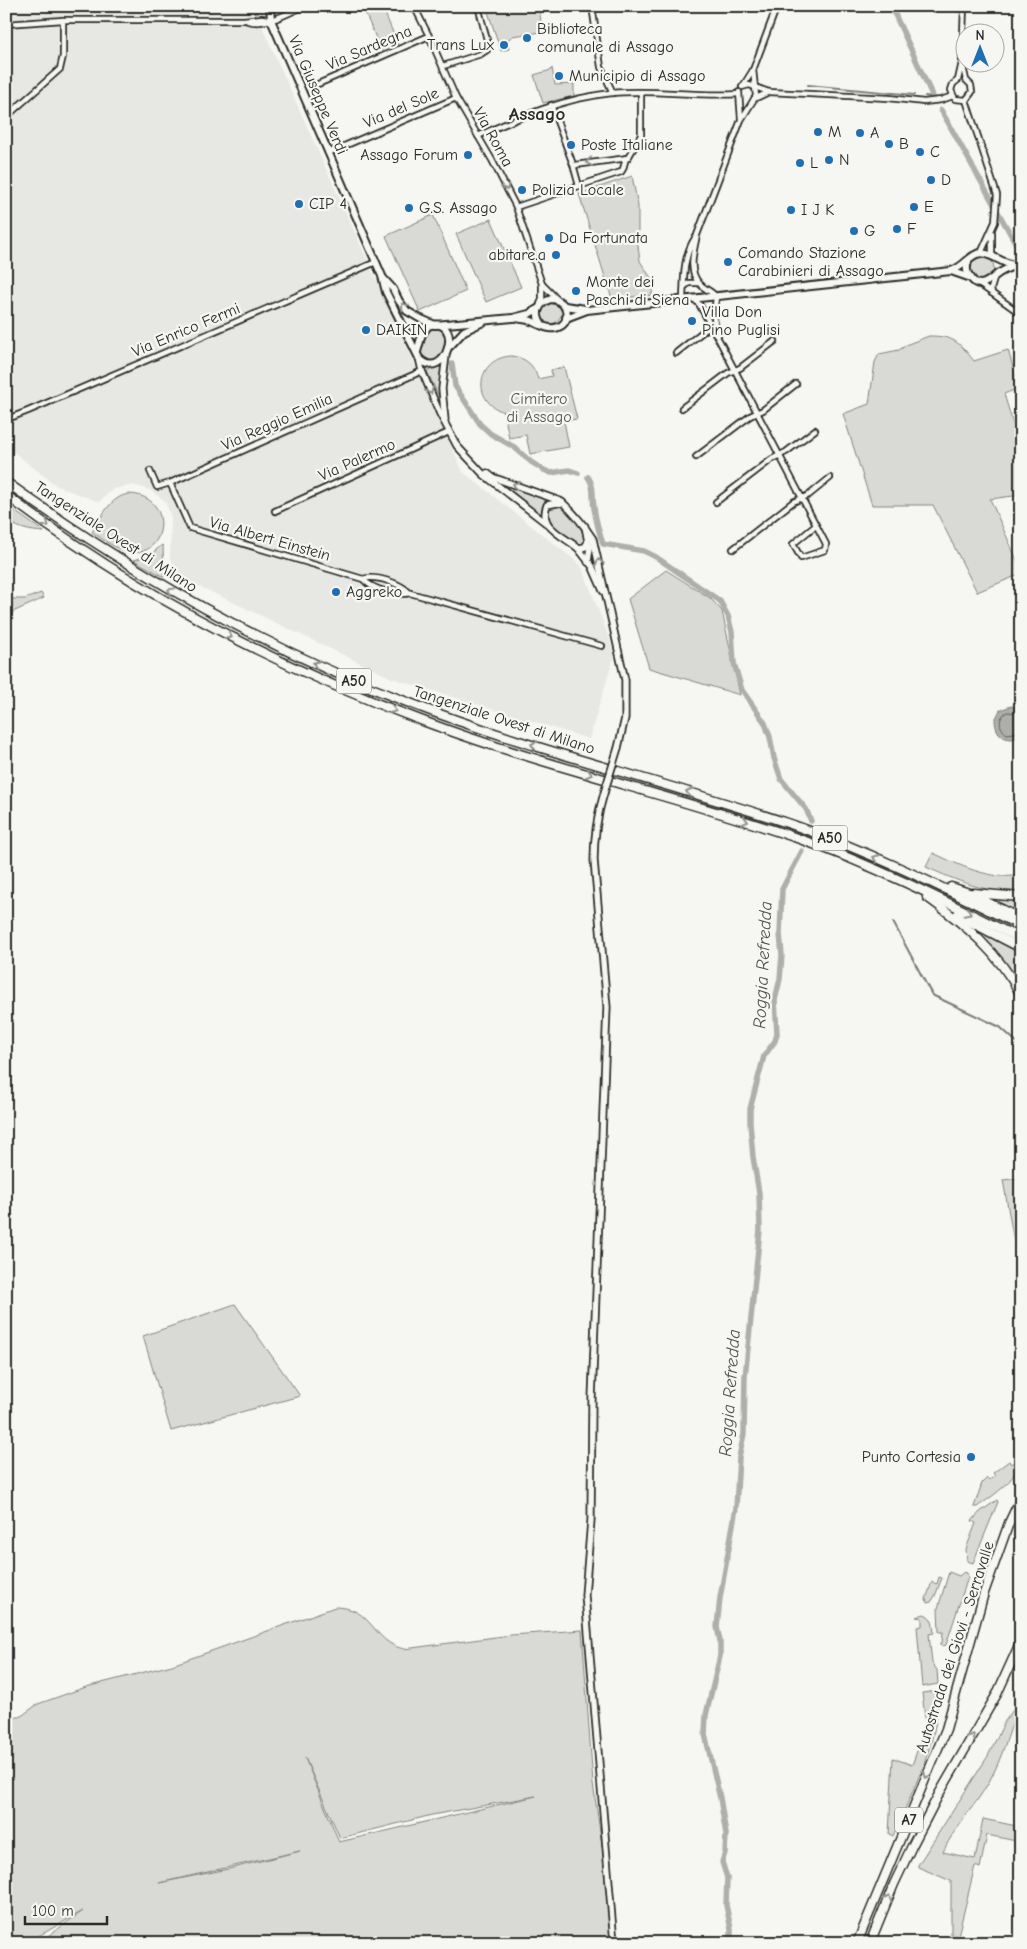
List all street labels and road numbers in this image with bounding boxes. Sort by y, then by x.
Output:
street label: Via Sardegna [324,22,414,74]
street label: Via Giuseppe Verdi [285,33,351,157]
street label: Via del Sole [361,84,441,132]
street label: Via Roma [469,104,517,170]
street label: Via Enrico Fermi [129,299,243,361]
street label: Via Reggio Emilia [219,389,335,455]
street label: Via Palermo [316,435,398,485]
street label: Tangenziale Ovest di Milano [31,478,201,596]
street label: Via Albert Einstein [208,513,332,565]
road number: A50 [336,668,372,694]
street label: Tangenziale Ovest di Milano [411,682,597,758]
road number: A50 [812,826,848,850]
street label: Autostrada dei Giovi - Serravalle [912,1539,998,1755]
road number: A7 [895,1808,923,1832]

